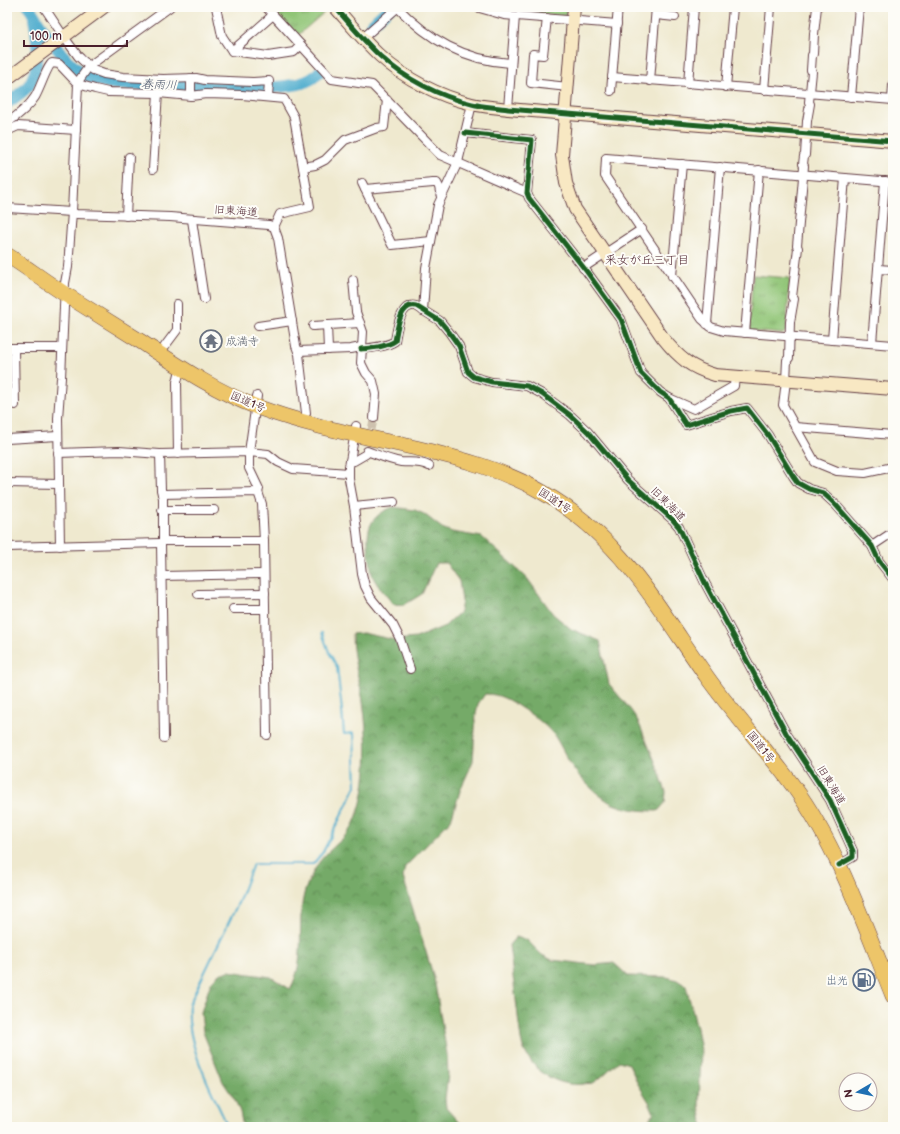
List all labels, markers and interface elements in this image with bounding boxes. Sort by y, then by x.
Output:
scale bar [24,22,127,48]
text: 100 m [30,29,62,44]
water label: 春雨川 [141,77,177,93]
street label: 旧東海道 [214,203,258,219]
district label: 釆女が丘三丁目 [605,253,689,268]
temple icon: 成満寺 [198,328,224,354]
place label: 成満寺 [226,335,259,348]
street label: 国道1号 [228,389,268,415]
street label: 旧東海道 [648,484,688,524]
street label: 国道1号 [536,485,574,517]
street label: 国道1号 [744,728,778,766]
street label: 旧東海道 [814,763,848,807]
fuel station icon: 出光 [851,967,877,993]
place label: 出光 [826,974,848,987]
north arrow [838,1072,878,1112]
text: N [842,1088,856,1099]

